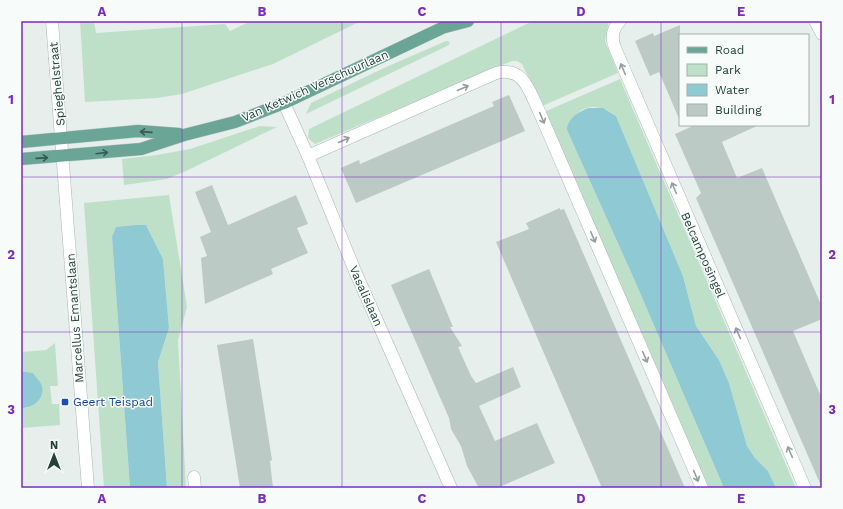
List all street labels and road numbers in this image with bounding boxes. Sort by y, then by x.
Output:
street label: Spieghelstraat [46,41,68,127]
street label: Van Ketwich Verschuurlaan [239,47,391,125]
street label: Belcamposingel [678,210,728,300]
street label: Marcellus Emantslaan [63,253,87,383]
street label: Vasalislaan [346,264,386,328]

